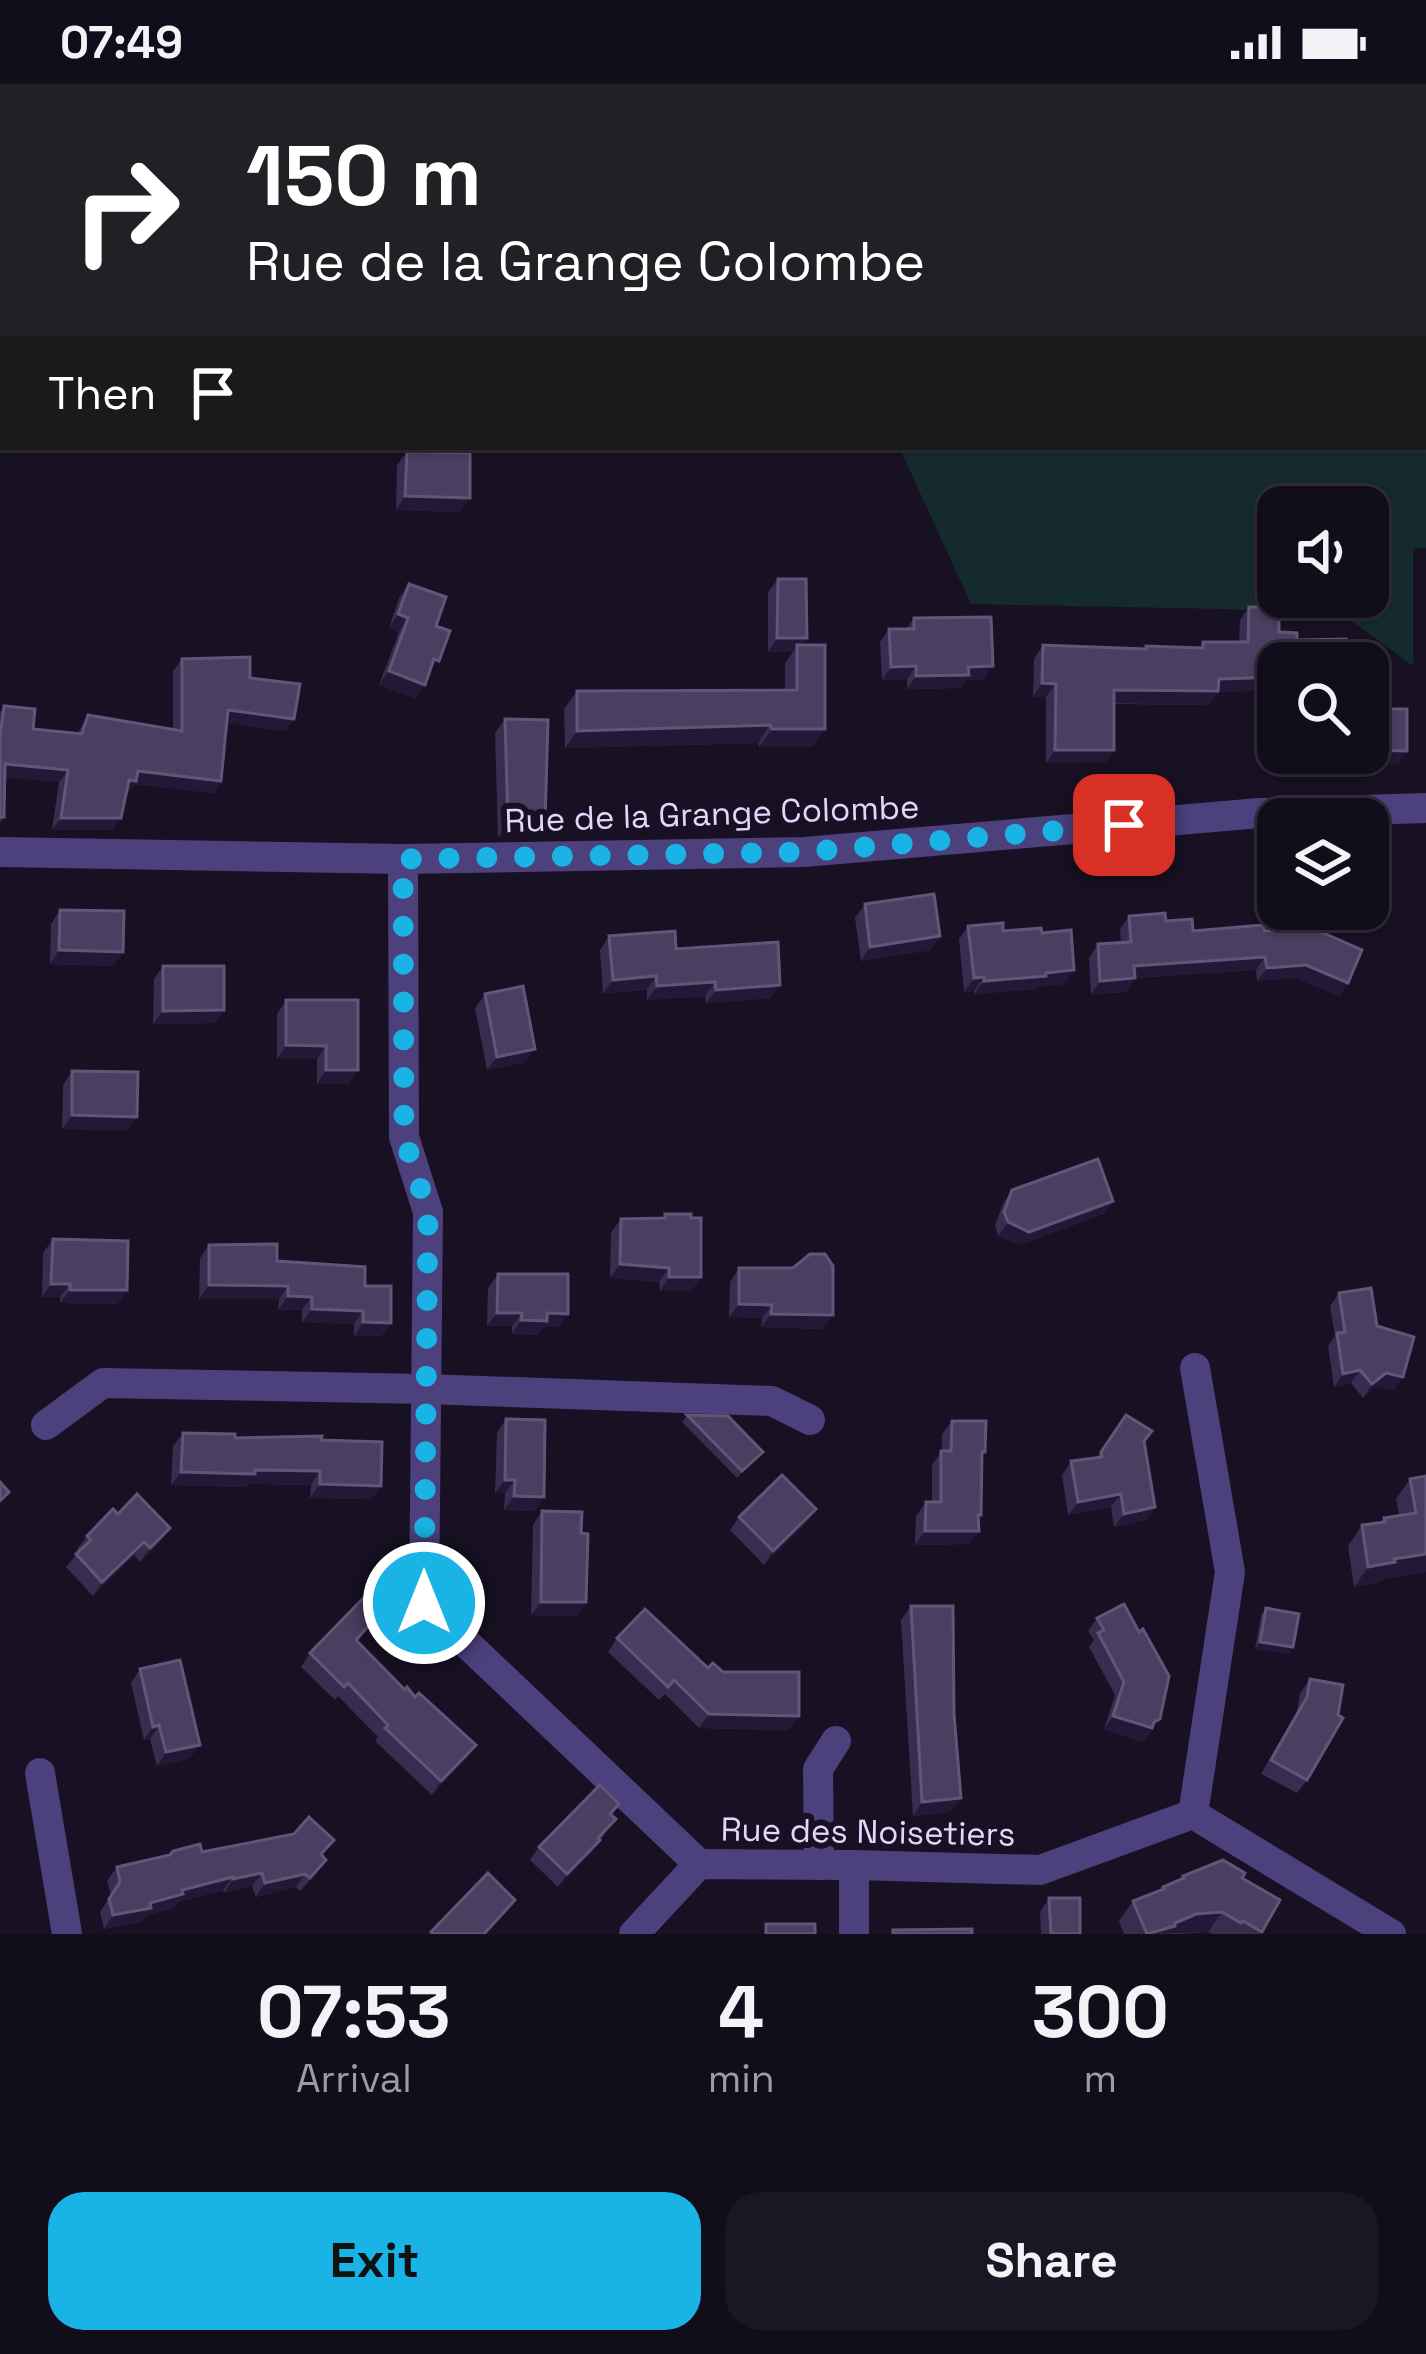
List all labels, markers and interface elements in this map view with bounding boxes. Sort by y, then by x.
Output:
text: 07:49 [60,14,183,71]
text: 150 m [246,122,482,230]
icon: right [48,132,204,288]
text: Rue de la Grange Colombe [246,227,925,296]
icon: arrive [180,360,246,426]
text: Then [48,365,156,422]
map controls [1257,486,1389,930]
button: sound [1257,486,1389,618]
button: search [1257,642,1389,774]
pin [1073,774,1175,876]
street label: Rue de la Grange Colombe [504,786,920,842]
icon: arrive [1091,792,1157,858]
button: layers [1257,798,1389,930]
position arrow [361,1540,487,1666]
street label: Rue des Noisetiers [720,1808,1016,1856]
text: 07:53 [257,1966,451,2058]
text: 4 [718,1966,764,2058]
text: 300 [1032,1966,1169,2058]
text: Arrival [296,2054,412,2103]
text: min [708,2054,775,2103]
text: m [1084,2054,1117,2103]
button: Exit [48,2192,701,2330]
button: Share [725,2192,1378,2330]

